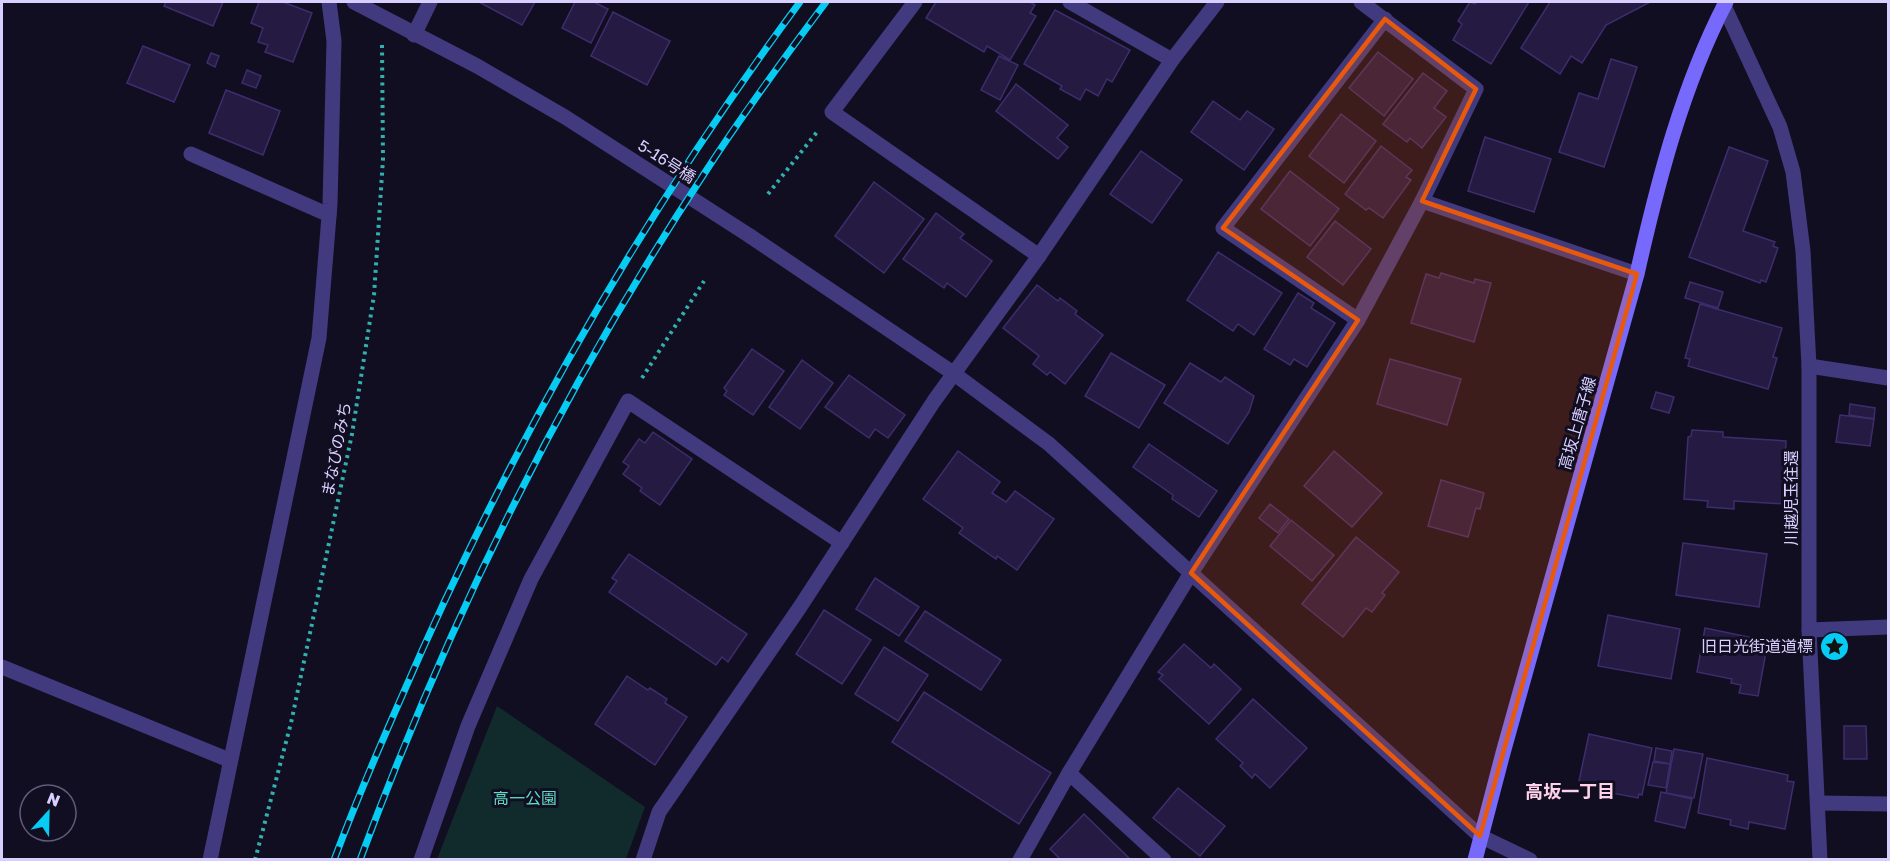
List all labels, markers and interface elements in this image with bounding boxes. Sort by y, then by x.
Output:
street label: 5-16号橋 [634,135,700,187]
street label: 高坂上唐子線 [1554,374,1600,472]
street label: まなびのみち [317,400,355,498]
street label: 川越児玉往還 [1781,450,1801,546]
place icon: 旧日光街道道標 [1818,630,1850,662]
place label: 旧日光街道道標 [1701,636,1813,656]
district label: 高坂一丁目 [1525,780,1615,802]
north arrow [18,783,78,843]
text: N [44,788,63,811]
park label: 高一公園 [493,788,557,808]

